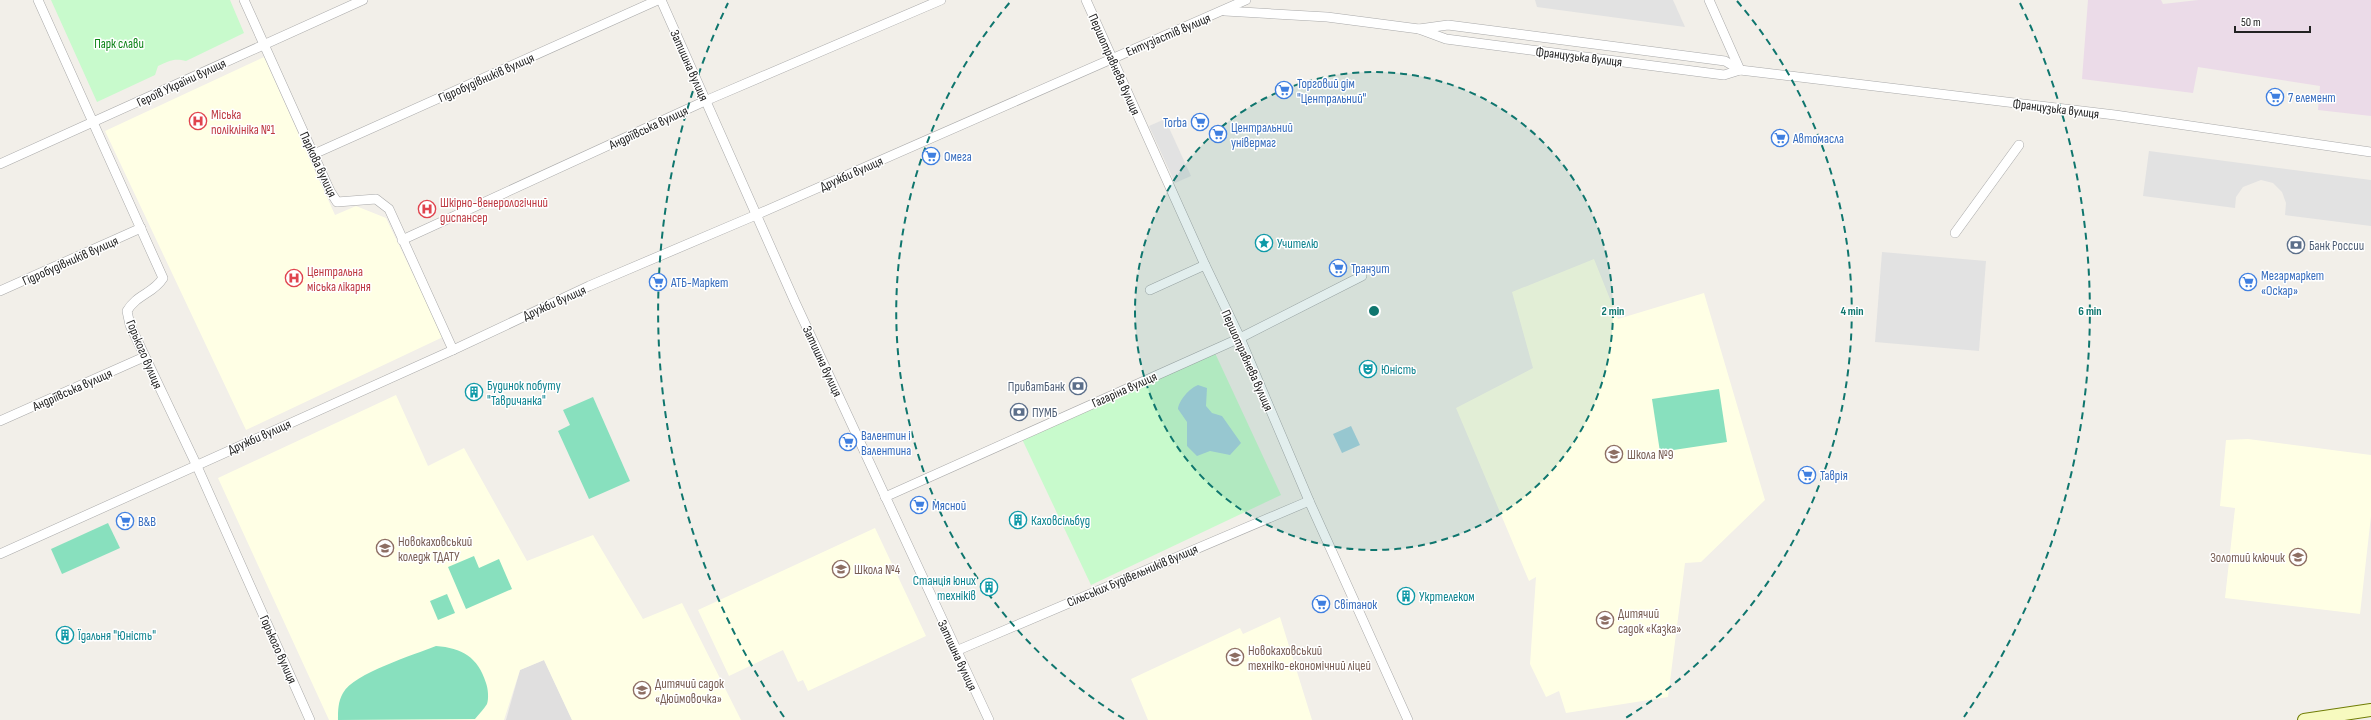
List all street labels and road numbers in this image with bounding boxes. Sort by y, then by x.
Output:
street label: Ентузіастів вулиця [1124,10,1213,60]
street label: Першотравнева вулиця [1085,11,1144,117]
street label: Затишна вулиця [666,27,712,103]
street label: Французька вулиця [1535,44,1623,70]
street label: Гідробудівників вулиця [436,50,537,106]
street label: Героїв України вулиця [134,55,229,111]
street label: Французька вулиця [2012,96,2100,122]
street label: Андріївська вулиця [605,103,691,154]
street label: Паркова вулиця [296,129,340,200]
street label: Дружби вулиця [817,153,885,195]
street label: Гідробудівників вулиця [20,233,121,289]
street label: Дружби вулиця [520,282,588,324]
street label: Першотравнева вулиця [1218,307,1277,413]
street label: Горького вулиця [122,318,166,391]
street label: Затишна вулиця [799,324,845,399]
street label: Андріївська вулиця [29,365,115,415]
street label: Гагаріна вулиця [1089,368,1160,411]
street label: Дружби вулиця [225,416,293,458]
street label: Сільських Будівельників вулиця [1064,541,1200,611]
street label: Горького вулиця [256,613,300,686]
street label: Затишна вулиця [934,618,980,693]

